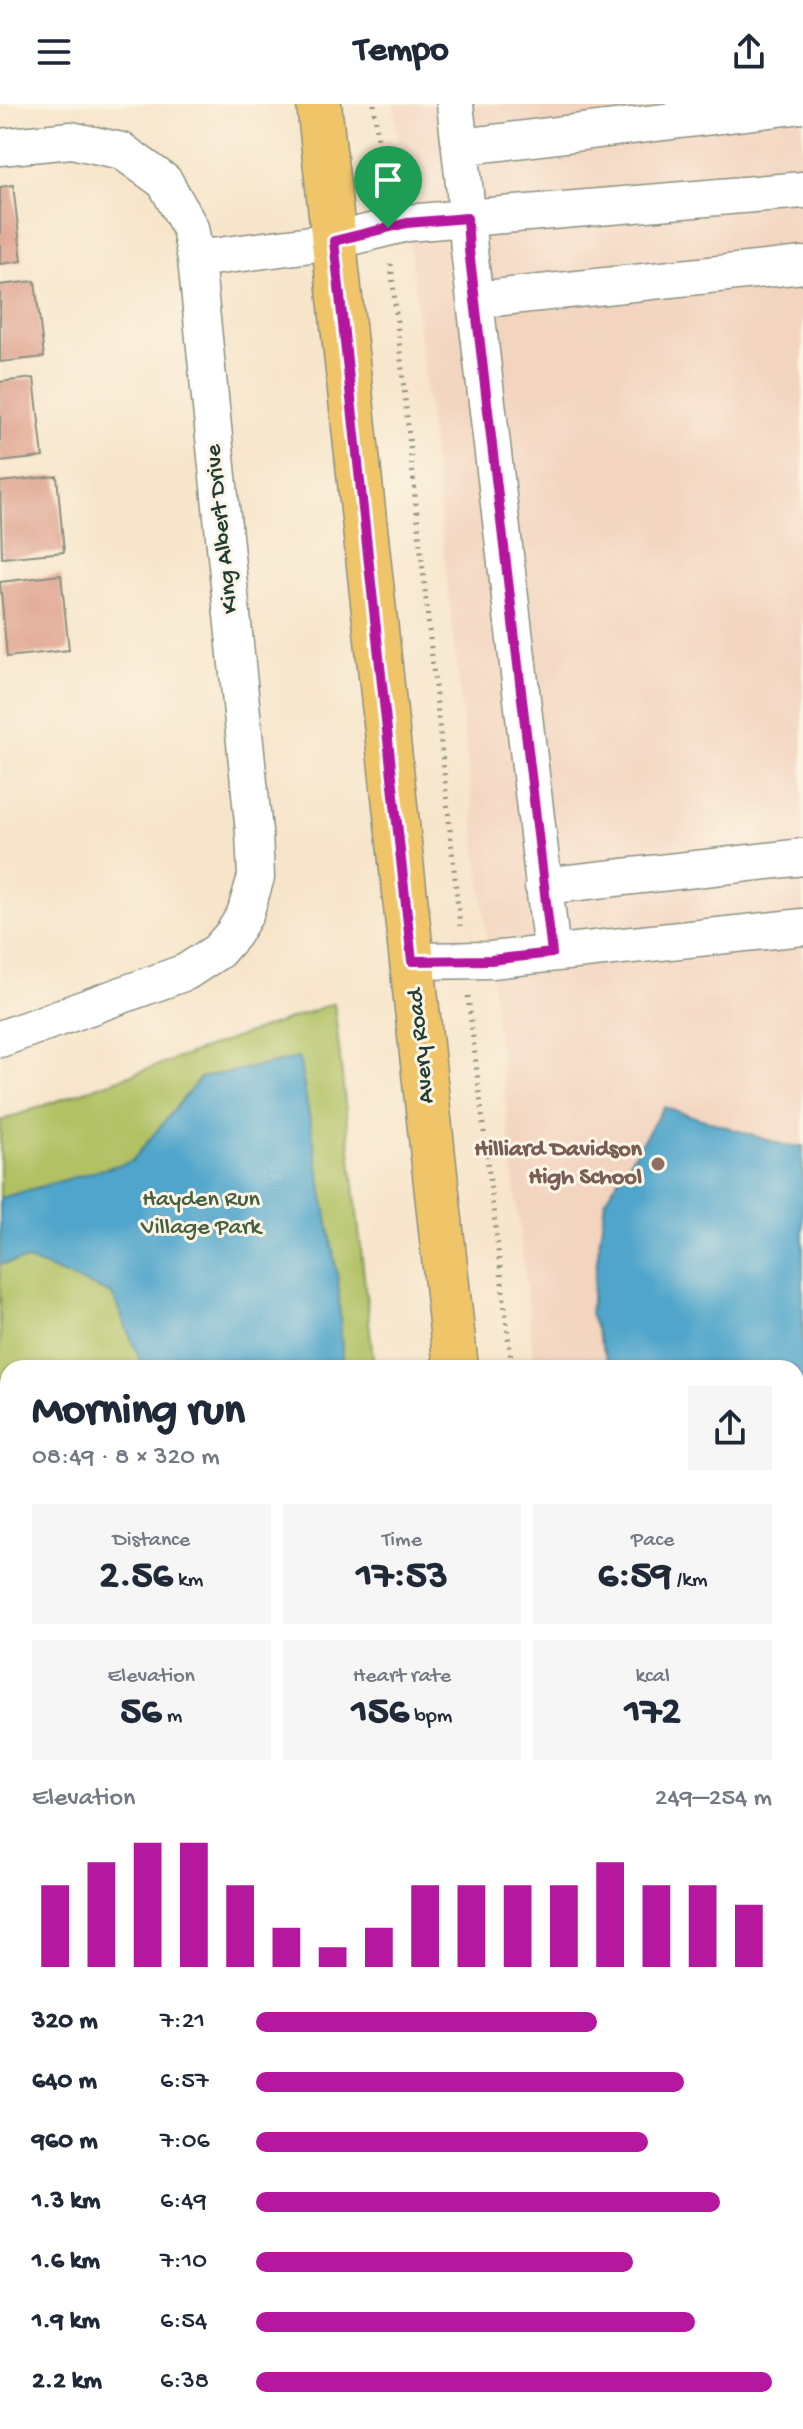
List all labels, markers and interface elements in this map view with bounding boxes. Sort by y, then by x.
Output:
icon: menu [32,30,76,74]
icon: share [727,30,771,74]
text: Tempo [354,31,449,74]
pin [354,146,422,228]
icon: arrive [366,158,410,202]
street label: King Albert Drive [200,442,246,615]
street label: Avery Road [401,985,442,1105]
place label: Hilliard Davidson High School [474,1136,643,1193]
marker: Hilliard Davidson High School [649,1155,667,1173]
park label: Hayden Run Village Park [140,1186,263,1243]
button: share [688,1386,772,1470]
text: Morning run [32,1387,245,1439]
text: 08:49 · 8 × 320 m [32,1443,220,1474]
text: Distance [112,1528,190,1554]
text: Time [382,1528,422,1554]
text: Pace [631,1528,674,1554]
text: 2.56 [99,1554,173,1601]
text: 17:53 [356,1554,448,1601]
text: 6:59 [598,1554,672,1601]
text: km [173,1568,203,1594]
text: /km [672,1568,708,1594]
text: Elevation [108,1664,195,1690]
text: Heart rate [353,1664,451,1690]
text: kcal [635,1664,670,1690]
text: 56 [120,1690,162,1737]
text: 156 [352,1690,409,1737]
text: 172 [624,1690,681,1737]
text: m [162,1704,182,1730]
text: bpm [409,1704,452,1730]
text: Elevation [32,1784,135,1815]
text: 249–254 m [655,1784,772,1815]
text: 320 m [32,2007,98,2038]
text: 7:21 [160,2007,205,2038]
text: 640 m [32,2067,97,2098]
text: 6:57 [160,2067,209,2098]
text: 960 m [32,2127,98,2158]
text: 7:06 [160,2127,210,2158]
text: 1.3 km [32,2187,100,2218]
text: 6:49 [160,2187,207,2218]
text: 1.6 km [32,2247,100,2278]
text: 7:10 [160,2247,207,2278]
text: 1.9 km [32,2307,100,2338]
text: 6:54 [160,2307,207,2338]
text: 2.2 km [32,2367,102,2398]
text: 6:38 [160,2367,209,2398]

